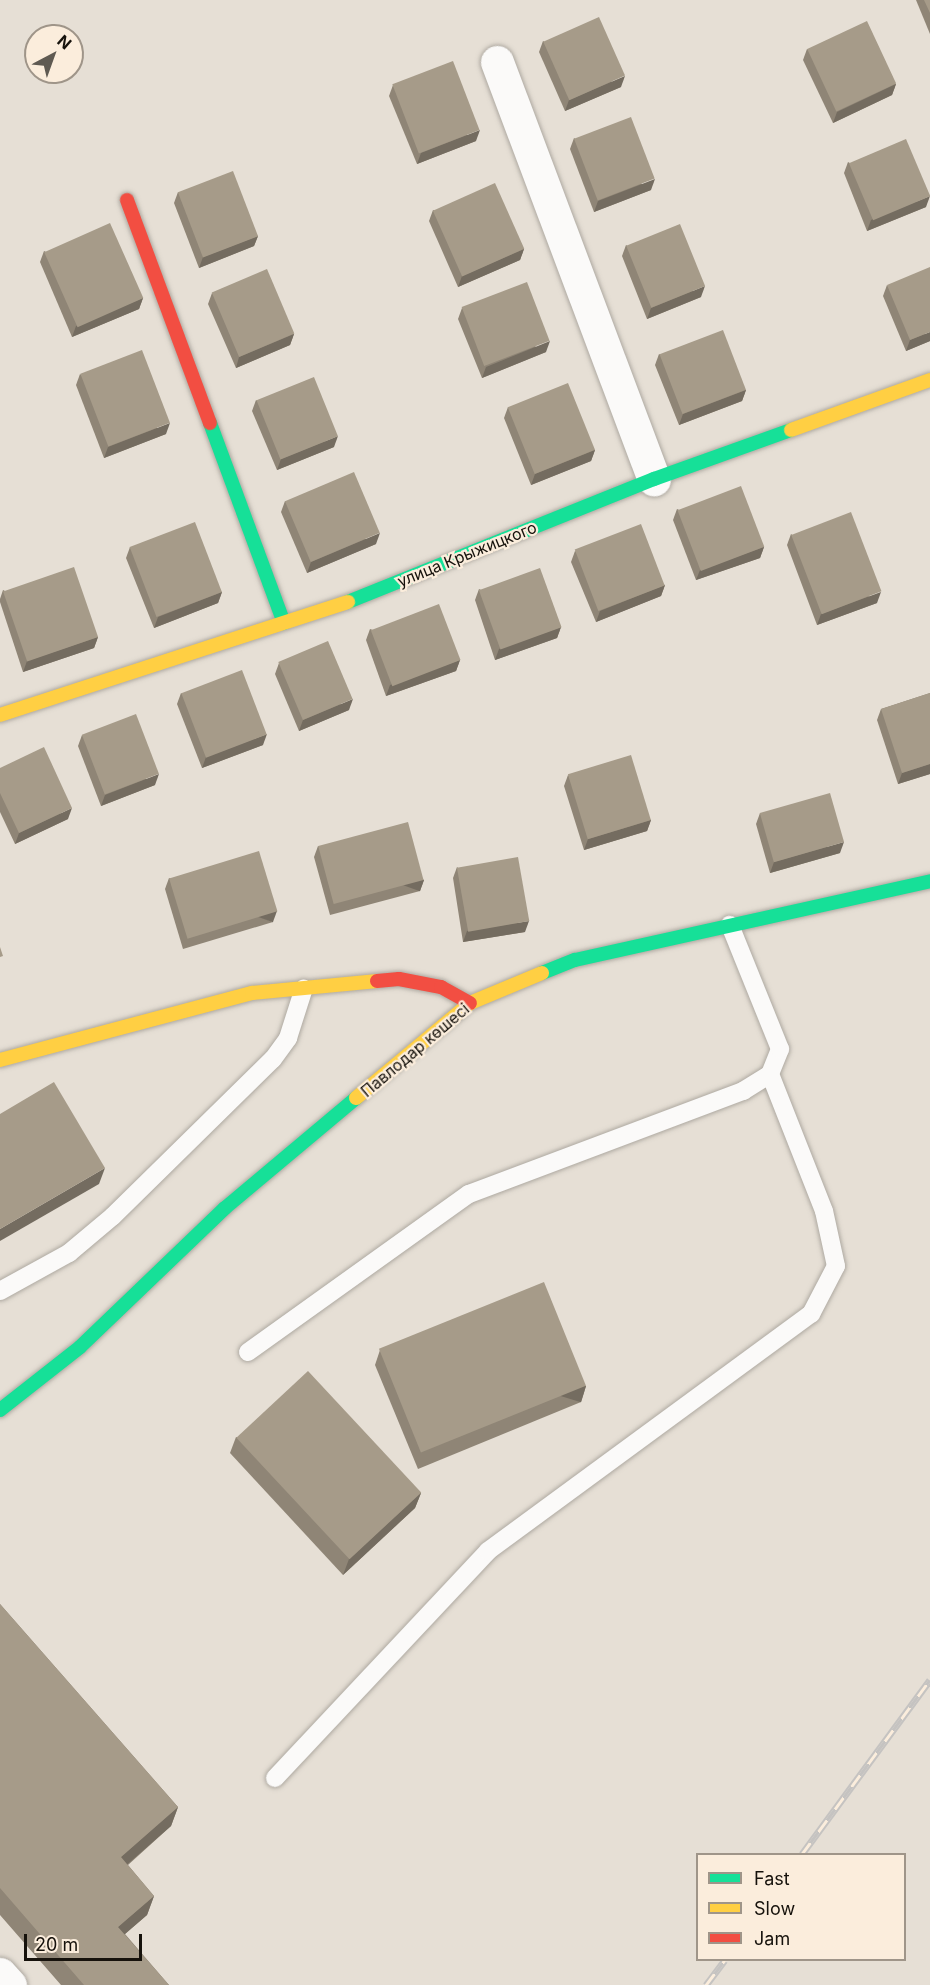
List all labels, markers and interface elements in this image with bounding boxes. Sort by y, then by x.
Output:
north arrow [24,24,84,84]
text: N [53,30,76,53]
street label: улица Крыжицкого [395,517,539,591]
street label: Павлодар көшесі [357,999,473,1101]
legend [696,1853,906,1961]
text: Fast [754,1868,790,1889]
text: Slow [754,1898,795,1919]
scale bar [27,1922,146,1960]
text: Jam [754,1928,790,1949]
text: 20 m [35,1934,78,1955]

